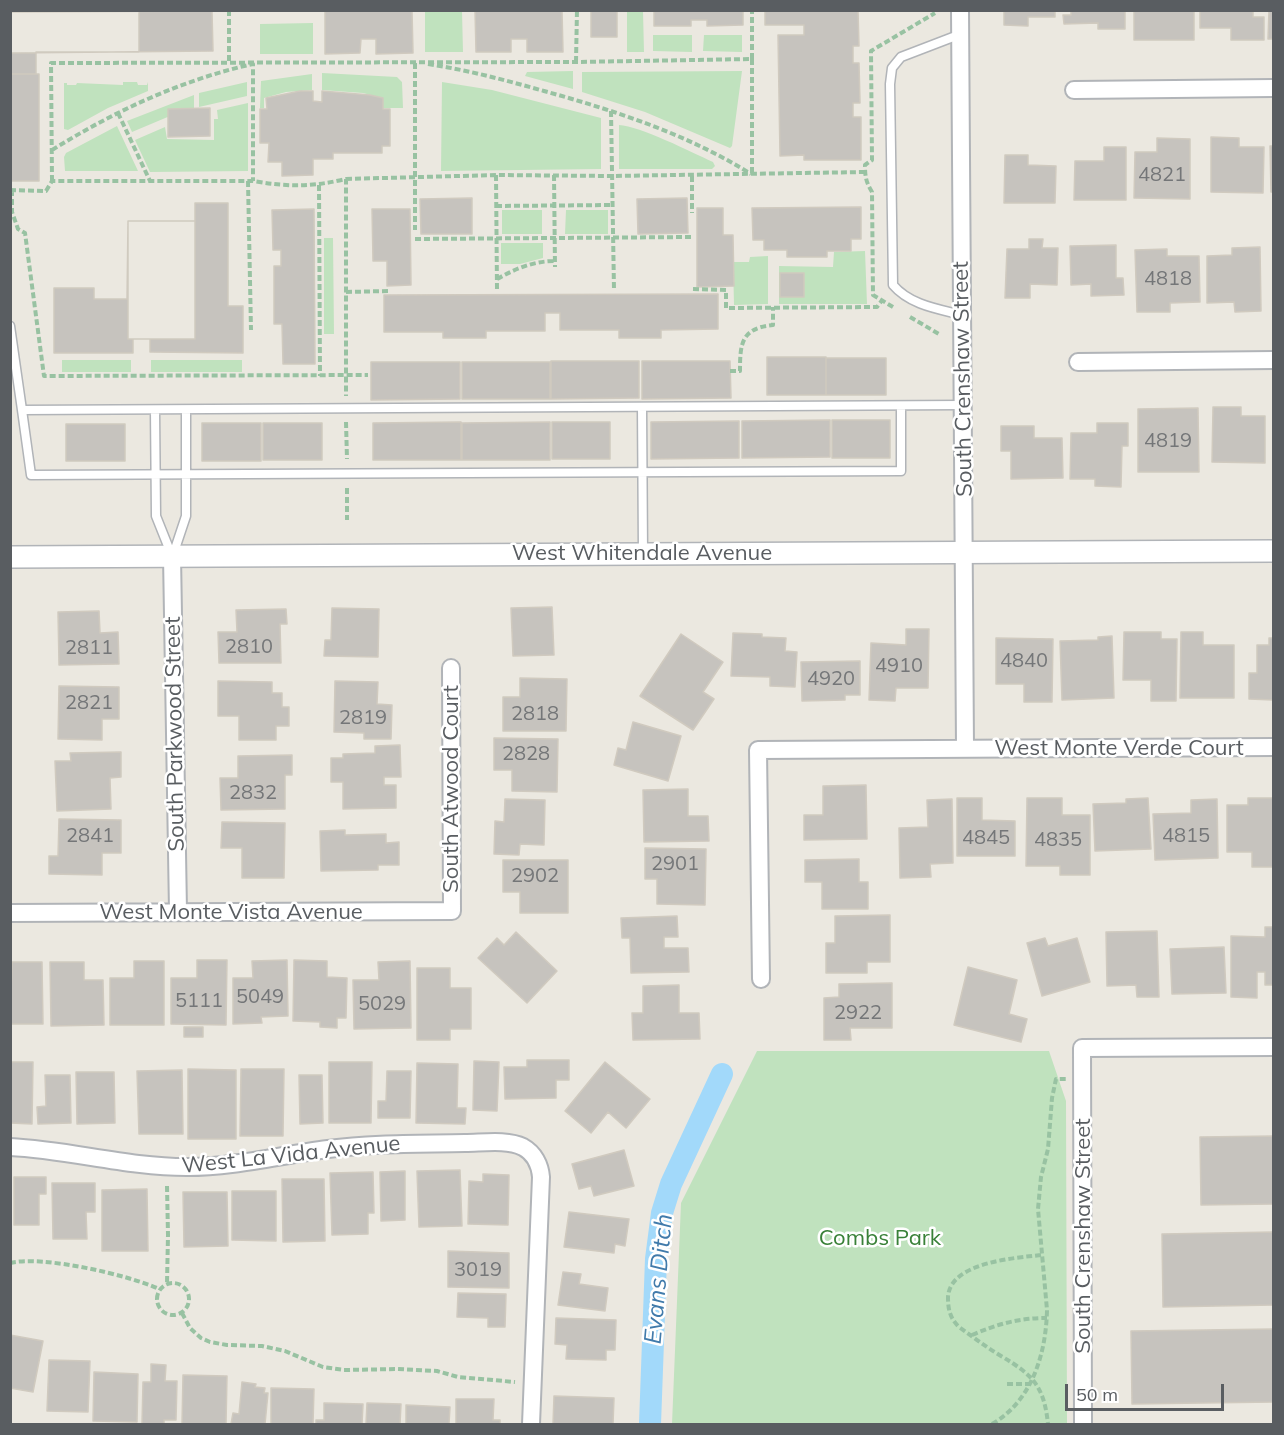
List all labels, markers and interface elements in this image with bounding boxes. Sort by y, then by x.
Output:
house number: 4821 [1138,163,1186,187]
street label: South Crenshaw Street [948,261,978,497]
house number: 4818 [1144,267,1192,291]
house number: 4819 [1144,429,1192,453]
street label: West Whitendale Avenue [512,540,772,566]
street label: South Parkwood Street [160,616,190,852]
house number: 2810 [225,635,273,659]
house number: 2811 [65,636,113,660]
house number: 4840 [1000,649,1048,673]
house number: 4910 [875,654,923,678]
house number: 4920 [807,667,855,691]
street label: South Atwood Court [438,685,464,893]
house number: 2821 [65,691,113,715]
house number: 2818 [511,702,559,726]
house number: 2819 [339,706,387,730]
street label: West Monte Verde Court [994,735,1244,761]
house number: 2828 [502,742,550,766]
house number: 2832 [229,781,277,805]
house number: 2841 [66,824,114,848]
house number: 4815 [1162,824,1210,848]
house number: 4845 [962,826,1010,850]
house number: 4835 [1034,828,1082,852]
house number: 2901 [651,852,699,876]
house number: 2902 [511,864,559,888]
street label: West Monte Vista Avenue [99,899,363,925]
house number: 5049 [236,985,284,1009]
house number: 5111 [175,989,223,1013]
house number: 5029 [358,992,406,1016]
house number: 2922 [834,1001,882,1025]
street label: South Crenshaw Street [1070,1118,1096,1354]
street label: West La Vida Avenue [180,1130,402,1180]
water label: Evans Ditch [639,1213,679,1345]
park label: Combs Park [819,1225,941,1251]
house number: 3019 [454,1258,502,1282]
scale bar [1068,1372,1227,1410]
text: 50 m [1076,1383,1118,1406]

